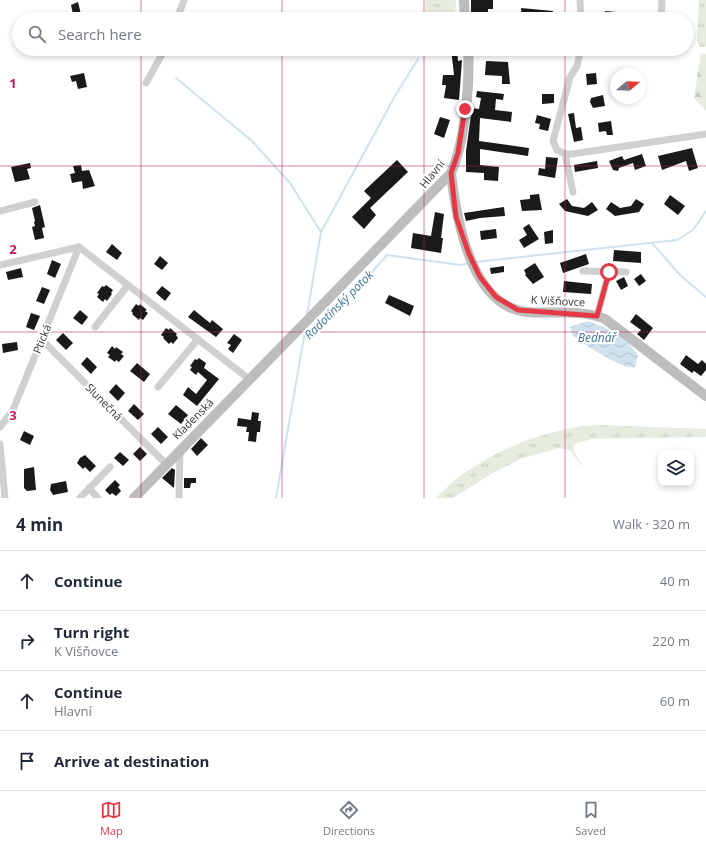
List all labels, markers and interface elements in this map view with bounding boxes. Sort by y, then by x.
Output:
search box [12,12,694,56]
icon: search [26,23,48,45]
text: Search here [58,24,142,44]
north arrow [610,68,646,104]
text: 1 [9,74,17,92]
route end [456,100,474,118]
street label: Hlavní [416,156,448,191]
text: 2 [9,240,17,258]
route start [600,263,618,281]
water label: Radotínský potok [300,266,378,343]
street label: K Višňovce [530,292,586,309]
street label: Ptická [29,322,54,356]
water label: Bednář [578,329,618,346]
street label: Slunečná [83,380,126,423]
street label: Kladenská [169,395,216,442]
text: 3 [9,406,17,424]
map controls [658,450,694,486]
button: layers [658,450,694,486]
text: 4 min [16,513,63,536]
text: Walk · 320 m [613,515,690,533]
icon: ahead [16,570,38,592]
text: Continue [54,571,122,591]
text: 40 m [660,572,690,590]
text: Turn right [54,622,129,642]
icon: right [16,630,38,652]
text: 220 m [652,632,690,650]
text: K Višňovce [54,642,118,660]
text: Continue [54,682,122,702]
icon: ahead [16,690,38,712]
text: 60 m [660,692,690,710]
text: Hlavní [54,702,92,720]
icon: arrive [16,750,38,772]
text: Arrive at destination [54,751,209,771]
tab: Map [100,799,123,838]
tab: Directions [323,799,375,838]
tab: Saved [575,799,606,838]

